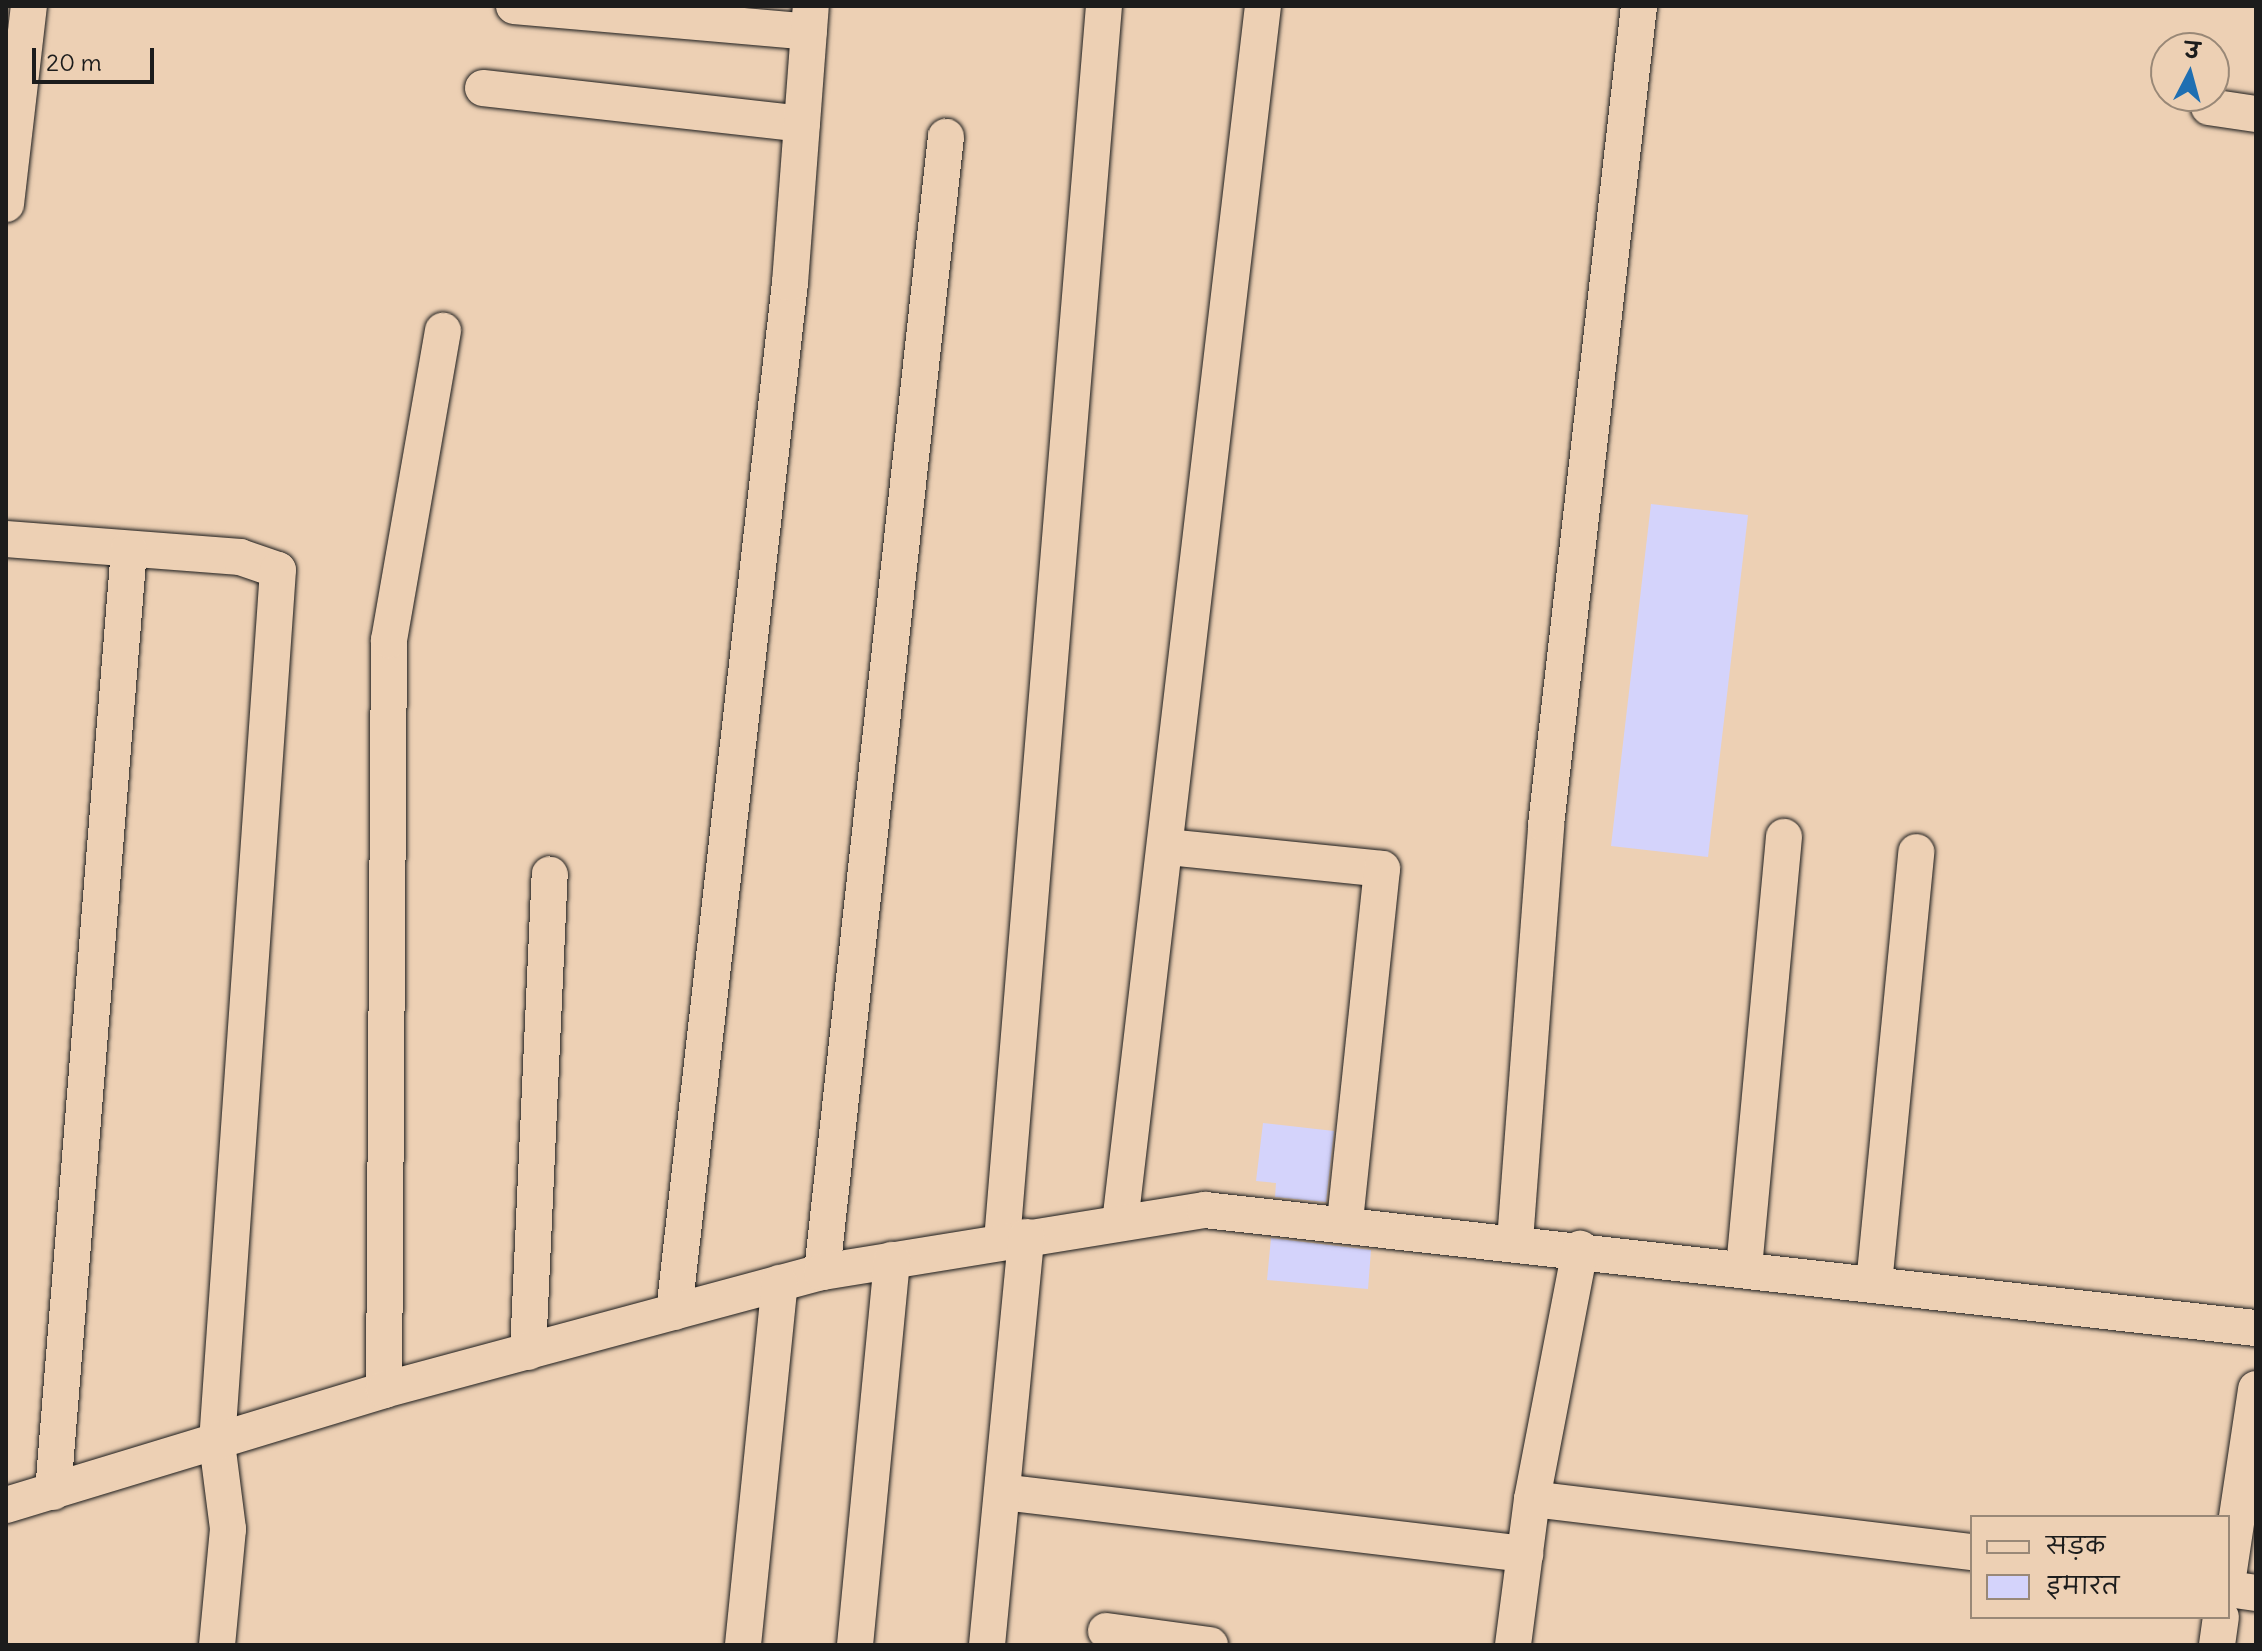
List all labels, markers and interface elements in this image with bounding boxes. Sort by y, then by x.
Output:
scale bar [36,32,158,82]
north arrow [2150,32,2230,112]
text: उ [2184,35,2201,65]
text: 20 m [46,47,102,77]
legend [1970,1515,2230,1619]
text: सड़क [2046,1530,2105,1560]
text: इमारत [2046,1570,2119,1600]

